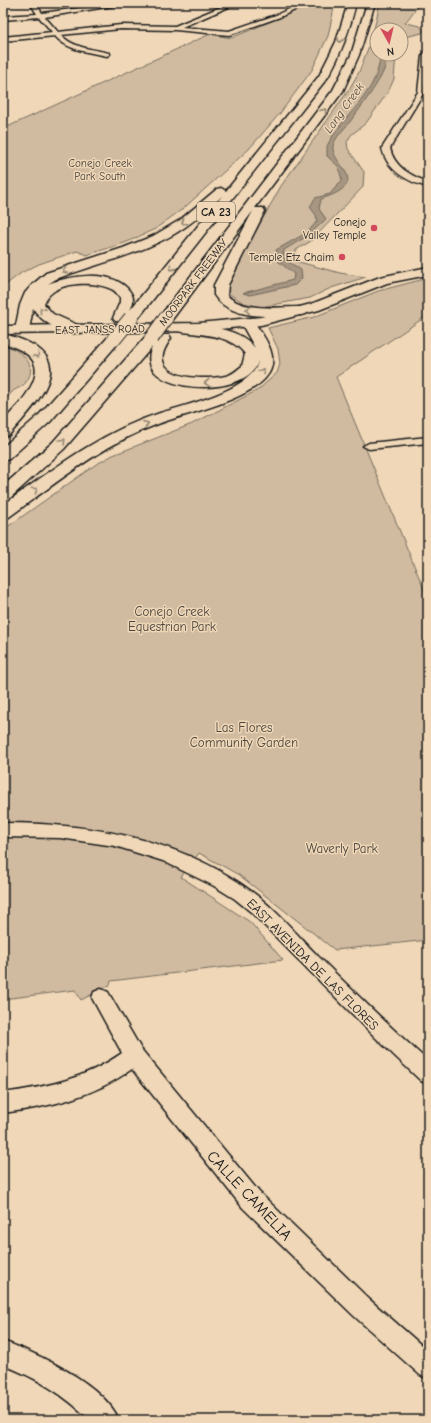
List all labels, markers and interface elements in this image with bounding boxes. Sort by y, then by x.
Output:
north arrow [369,22,409,62]
one-way arrow [337,37,345,44]
text: N [386,44,395,58]
water label: Lang Creek [321,80,367,136]
one-way arrow [319,108,326,115]
park label: Conejo Creek Park South [68,157,132,183]
road number: CA 23 [197,202,235,222]
place label: Conejo Valley Temple [303,216,366,242]
one-way arrow [182,217,189,224]
marker: Conejo Valley Temple [369,223,379,233]
street label: MOORPARK FREEWAY [156,236,231,328]
place label: Temple Etz Chaim [249,251,334,264]
marker: Temple Etz Chaim [337,252,347,262]
one-way arrow [169,263,176,270]
one-way arrow [61,267,68,275]
one-way arrow [245,306,251,315]
one-way arrow [40,308,47,315]
street label: EAST JANSS ROAD [55,322,145,337]
one-way arrow [32,350,40,358]
one-way arrow [257,367,265,375]
one-way arrow [204,378,210,387]
one-way arrow [142,420,149,428]
one-way arrow [58,438,66,446]
one-way arrow [31,487,38,495]
park label: Conejo Creek Equestrian Park [128,604,217,634]
park label: Las Flores Community Garden [190,720,298,750]
park label: Waverly Park [306,841,379,856]
street label: EAST AVENIDA DE LAS FLORES [244,895,382,1033]
street label: CALLE CAMELIA [203,1147,295,1244]

